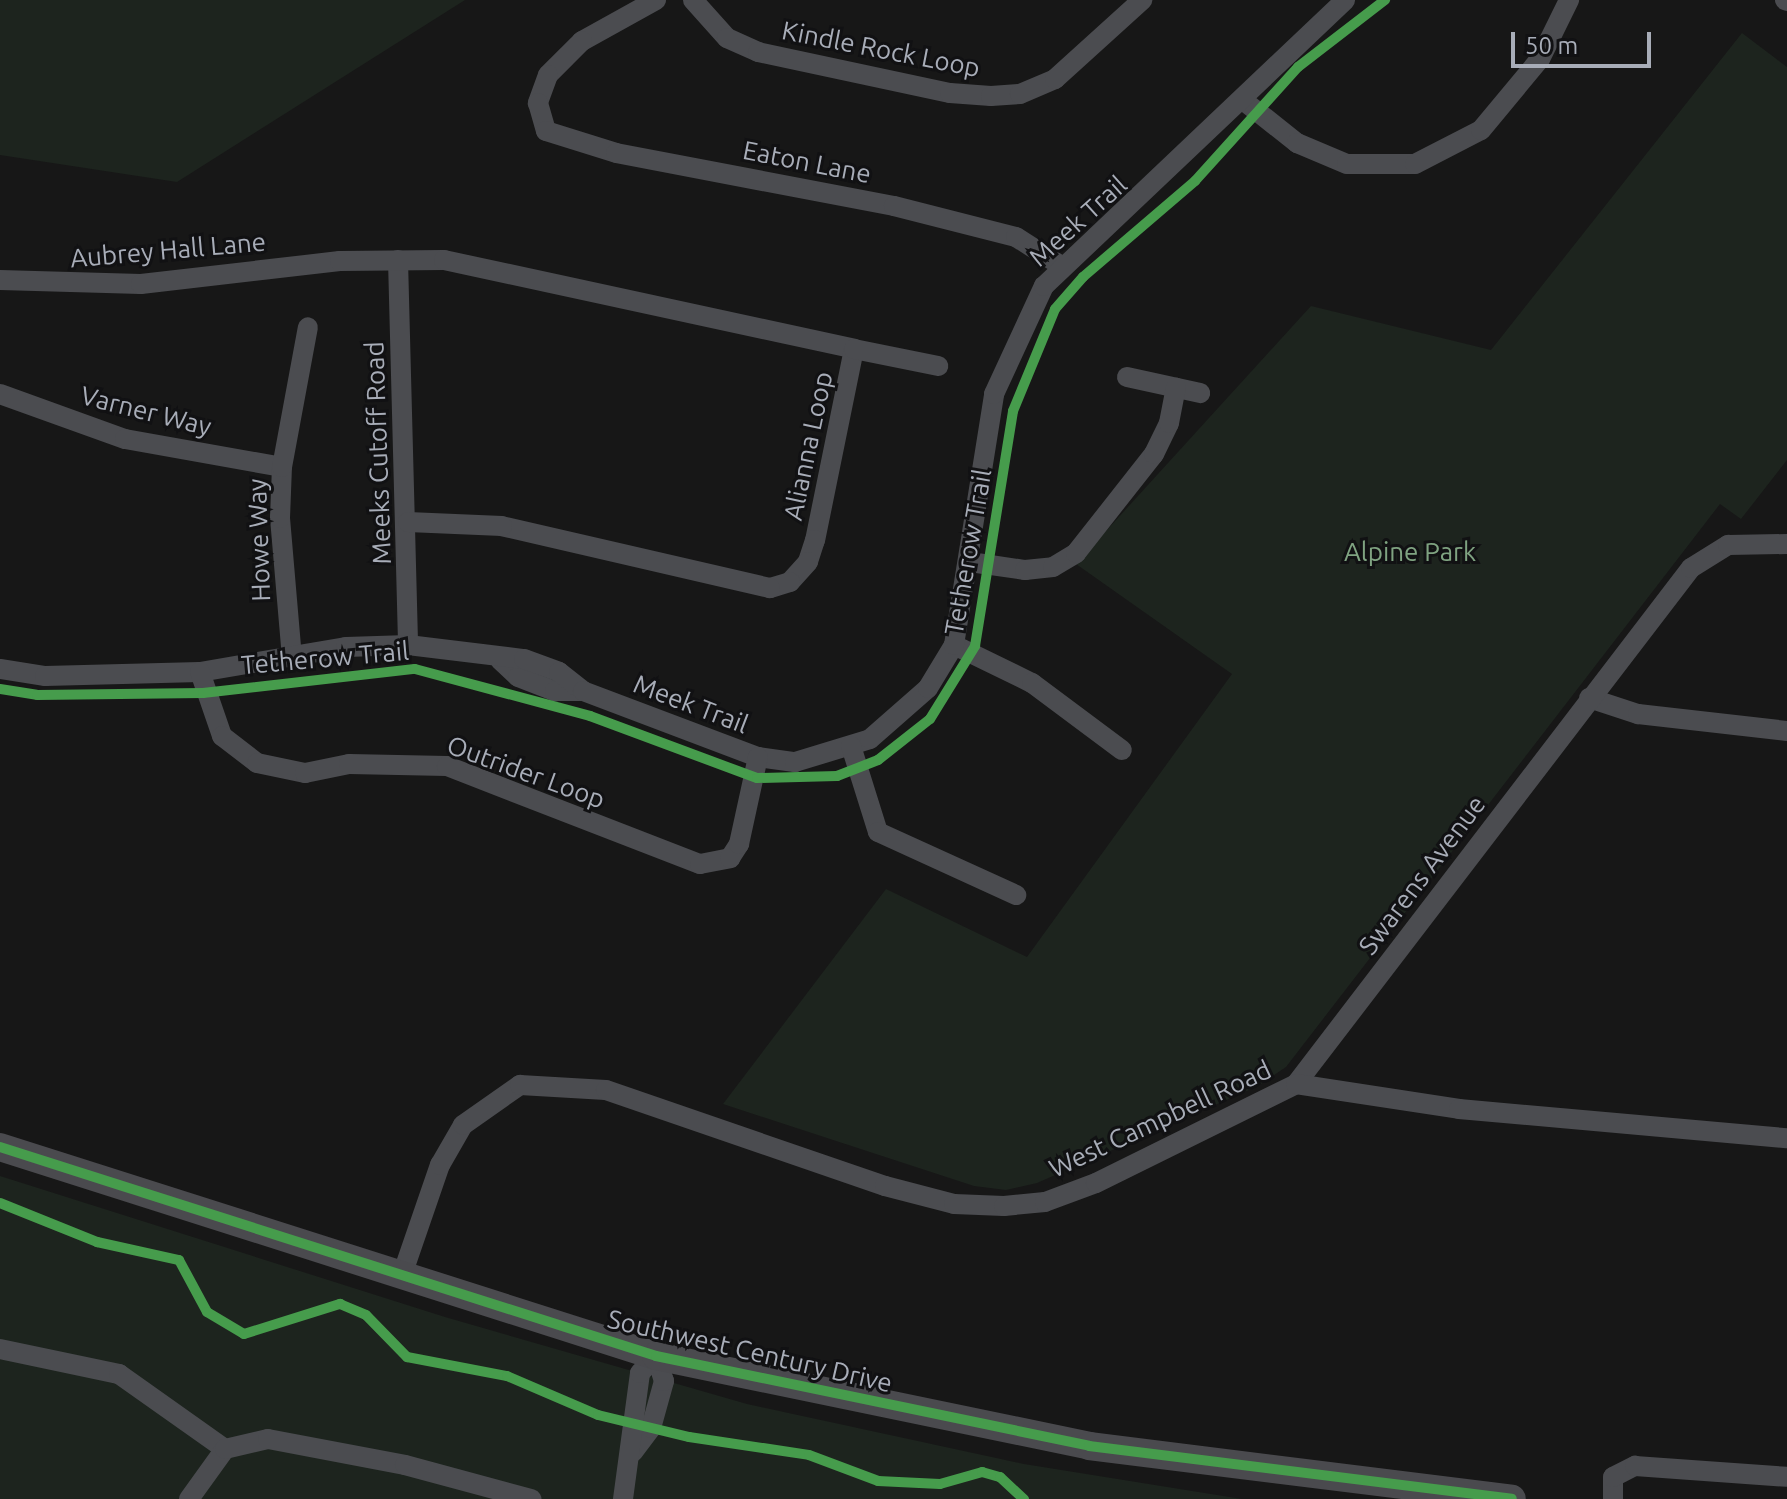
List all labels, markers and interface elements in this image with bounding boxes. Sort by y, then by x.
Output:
street label: Kindle Rock Loop [779,14,983,84]
scale bar [1515,16,1655,66]
text: 50 m [1525,32,1578,59]
street label: Eaton Lane [740,134,874,190]
street label: Meek Trail [1023,169,1133,273]
street label: Aubrey Hall Lane [69,226,267,274]
street label: Meeks Cutoff Road [359,341,397,565]
street label: Alianna Loop [777,369,839,523]
street label: Varner Way [77,380,215,442]
street label: Tetherow Trail [938,467,998,637]
street label: Howe Way [241,478,277,602]
park label: Alpine Park [1344,536,1476,568]
street label: Tetherow Trail [240,635,410,681]
street label: Meek Trail [629,668,753,740]
street label: Outrider Loop [443,729,609,815]
street label: Swarens Avenue [1352,789,1492,961]
street label: West Campbell Road [1044,1054,1276,1184]
street label: Southwest Century Drive [605,1303,895,1399]

